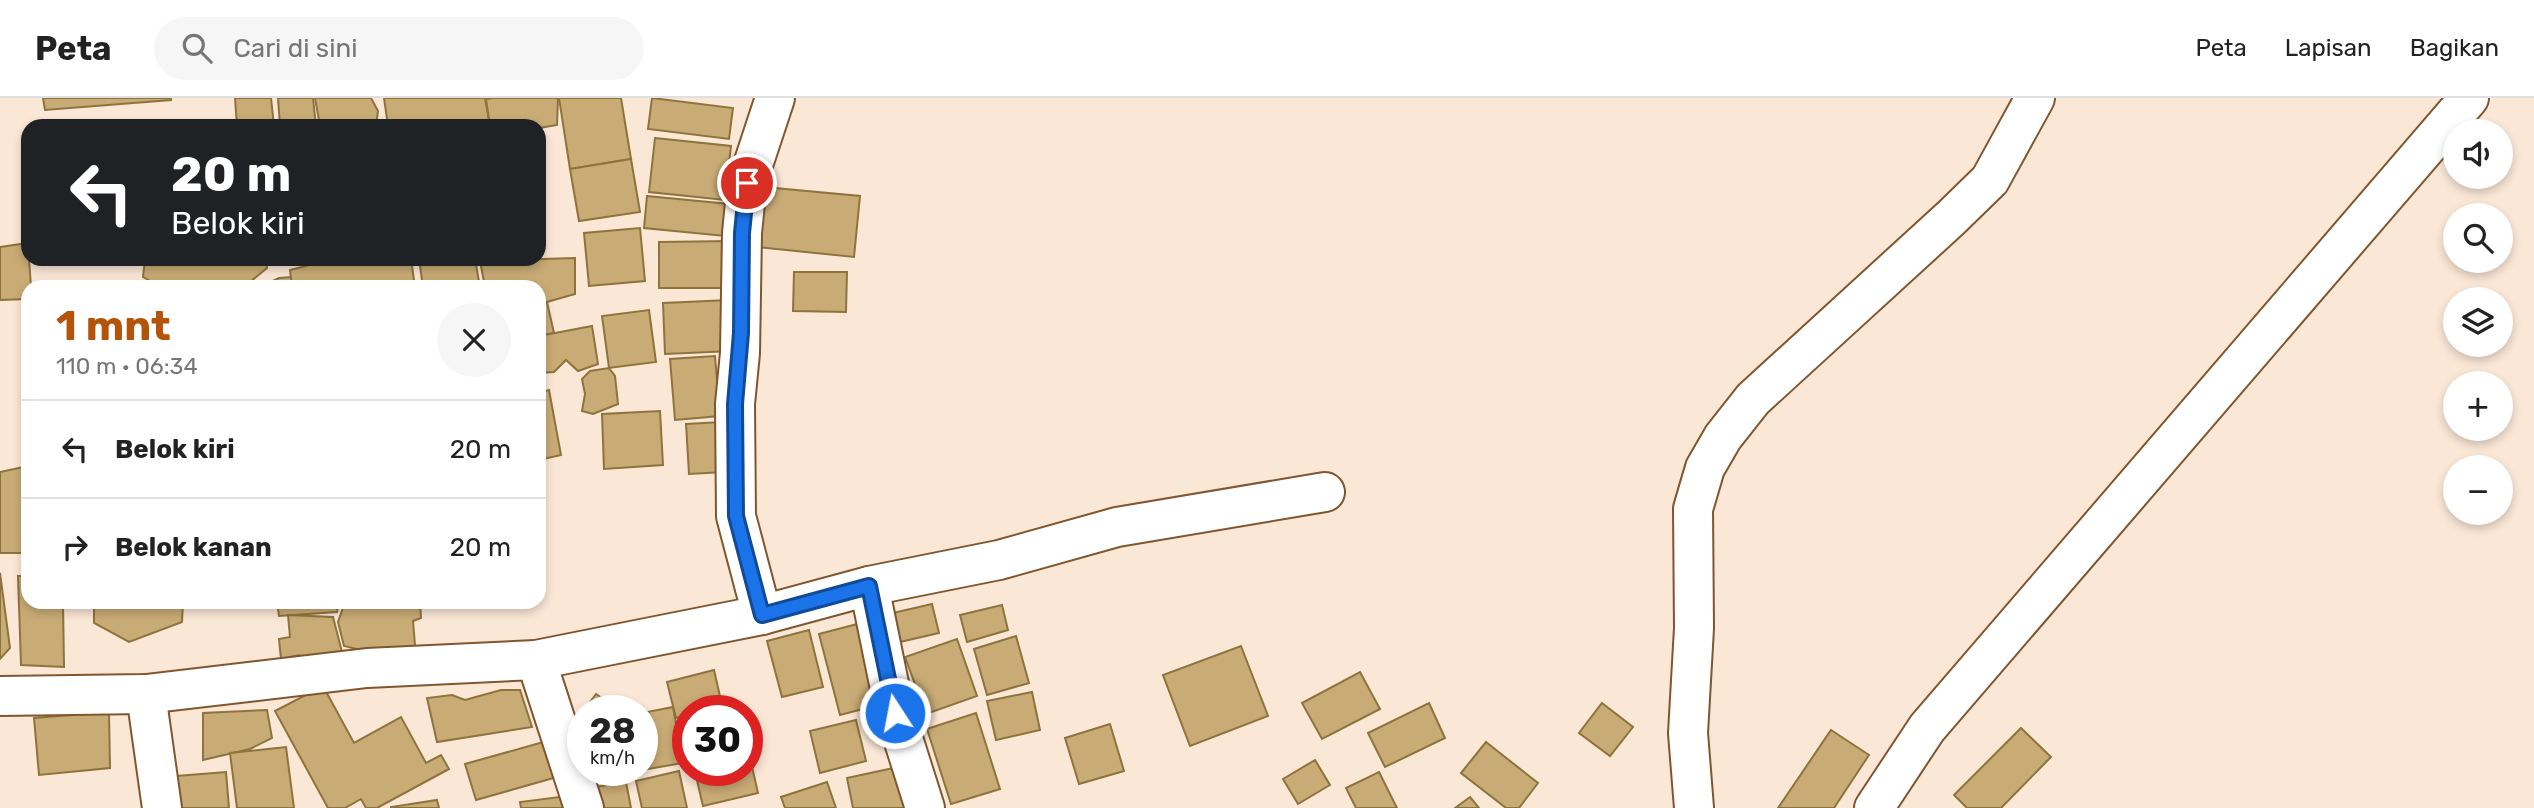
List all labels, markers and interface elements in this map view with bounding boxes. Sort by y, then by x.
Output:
search box [154,17,644,80]
text: Peta [35,29,112,68]
icon: search [178,29,216,67]
text: Cari di sini [234,33,357,64]
text: Peta [2195,34,2247,62]
text: Lapisan [2285,34,2372,62]
text: Bagikan [2410,34,2499,62]
map controls [2443,119,2513,525]
button: sound [2443,119,2513,189]
text: 20 m [171,145,292,203]
icon: left [56,147,147,238]
pin [717,153,777,213]
icon: arrive [728,164,766,202]
button: search [2443,203,2513,273]
text: Belok kiri [171,204,305,242]
button: layers [2443,287,2513,357]
text: 1 mnt [56,301,171,351]
button: close [437,303,511,377]
text: 110 m · 06:34 [56,352,198,380]
button: + [2443,371,2513,441]
icon: left [56,430,94,468]
text: Belok kiri [115,434,235,465]
text: 20 m [450,434,511,465]
button: − [2443,455,2513,525]
icon: right [56,528,94,566]
text: Belok kanan [115,532,272,563]
text: 20 m [450,532,511,563]
position arrow [858,676,932,750]
speed limit sign: 30 [672,695,763,786]
text: 28 [589,710,636,752]
text: km/h [590,747,635,769]

